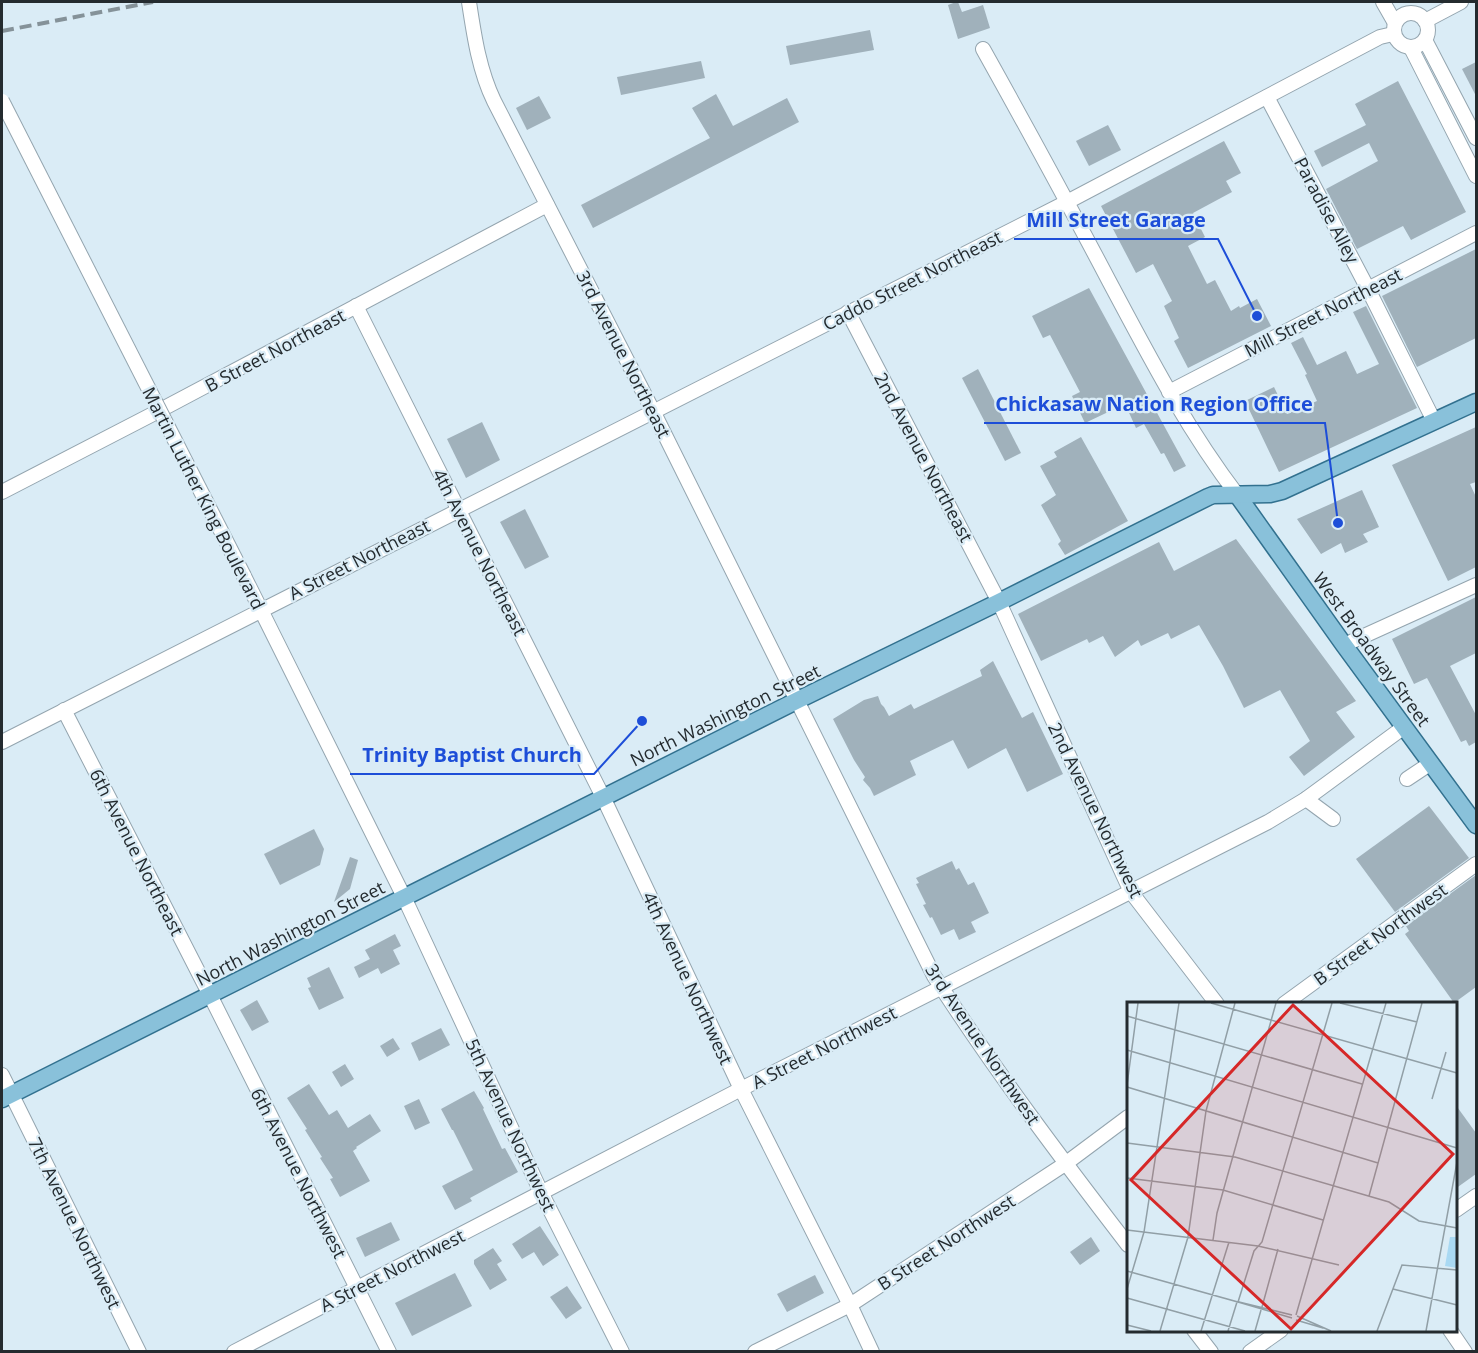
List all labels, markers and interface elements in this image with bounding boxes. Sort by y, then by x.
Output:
street label: Paradise Alley [1289,153,1365,268]
callout: Mill Street Garage [1014,201,1218,239]
text: Mill Street Garage [1026,206,1206,233]
street label: Caddo Street Northeast [818,224,1006,336]
street label: Mill Street Northeast [1240,262,1406,362]
street label: 3rd Avenue Northeast [571,266,677,442]
street label: B Street Northeast [201,303,349,397]
street label: 2nd Avenue Northeast [869,368,979,546]
street label: Martin Luther King Boulevard [137,383,271,613]
callout: Chickasaw Nation Region Office [984,385,1325,423]
text: Chickasaw Nation Region Office [995,390,1313,417]
street label: 4th Avenue Northeast [428,465,532,639]
street label: A Street Northeast [284,513,434,605]
street label: West Broadway Street [1308,567,1436,731]
street label: North Washington Street [626,658,824,772]
street label: 2nd Avenue Northwest [1043,718,1149,902]
callout: Trinity Baptist Church [350,736,594,774]
text: Trinity Baptist Church [362,741,582,768]
street label: 6th Avenue Northeast [85,765,189,939]
street label: North Washington Street [192,875,388,991]
street label: B Street Northwest [1308,877,1452,991]
street label: 4th Avenue Northwest [637,888,739,1068]
street label: 3rd Avenue Northwest [920,959,1046,1129]
street label: A Street Northwest [748,1000,900,1094]
inset map [1127,1002,1457,1332]
street label: 5th Avenue Northwest [460,1035,562,1215]
street label: 6th Avenue Northwest [246,1084,352,1262]
street label: 7th Avenue Northwest [23,1133,127,1313]
street label: B Street Northwest [873,1189,1019,1295]
street label: A Street Northwest [316,1223,468,1317]

